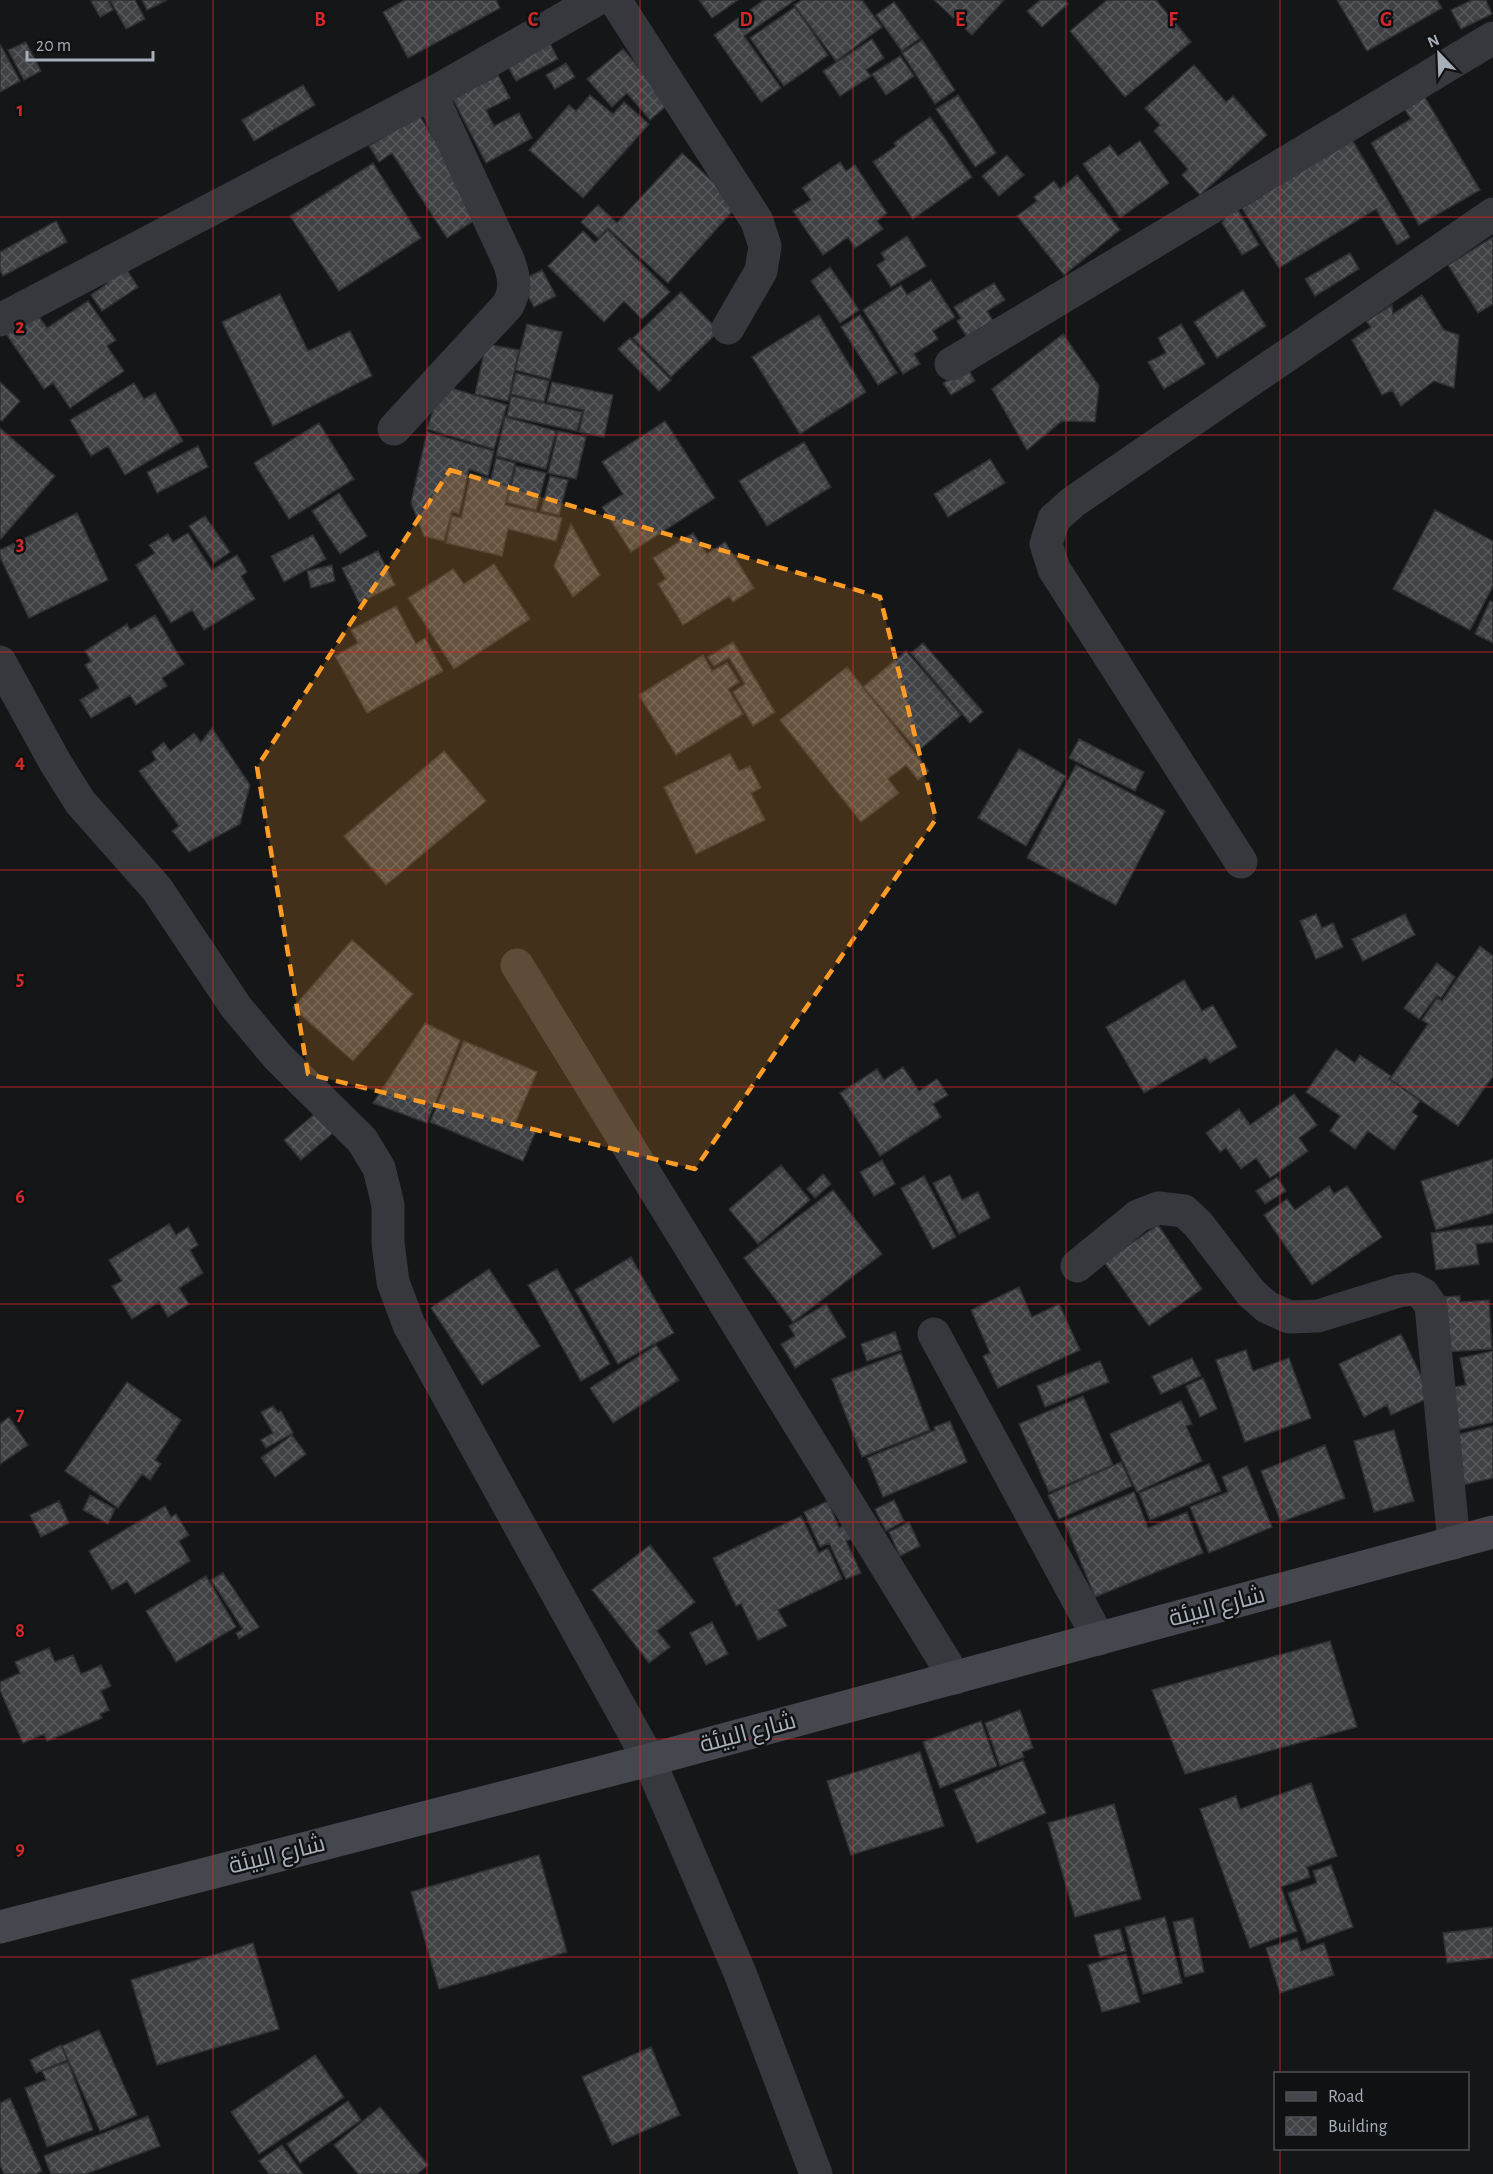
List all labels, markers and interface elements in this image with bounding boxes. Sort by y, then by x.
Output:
text: B [314,10,326,30]
text: C [528,10,539,30]
text: D [739,10,753,30]
text: E [955,10,965,30]
text: F [1168,10,1178,30]
text: G [1380,10,1392,30]
scale bar [27,24,153,62]
north arrow [1409,24,1469,84]
text: N [1425,32,1442,51]
text: 20 m [36,37,71,55]
text: 1 [16,100,24,120]
text: 2 [15,317,25,337]
text: 3 [16,534,24,554]
text: 4 [15,752,25,772]
text: 5 [16,969,24,989]
text: 6 [15,1187,25,1207]
text: 7 [16,1404,25,1424]
street label: شارع البيئة [1166,1582,1268,1634]
text: 8 [15,1621,25,1641]
street label: شارع البيئة [697,1708,799,1760]
street label: شارع البيئة [226,1830,328,1881]
text: 9 [15,1839,25,1859]
legend [1274,2072,1469,2150]
text: Road [1328,2088,1364,2106]
text: Building [1328,2118,1388,2136]

